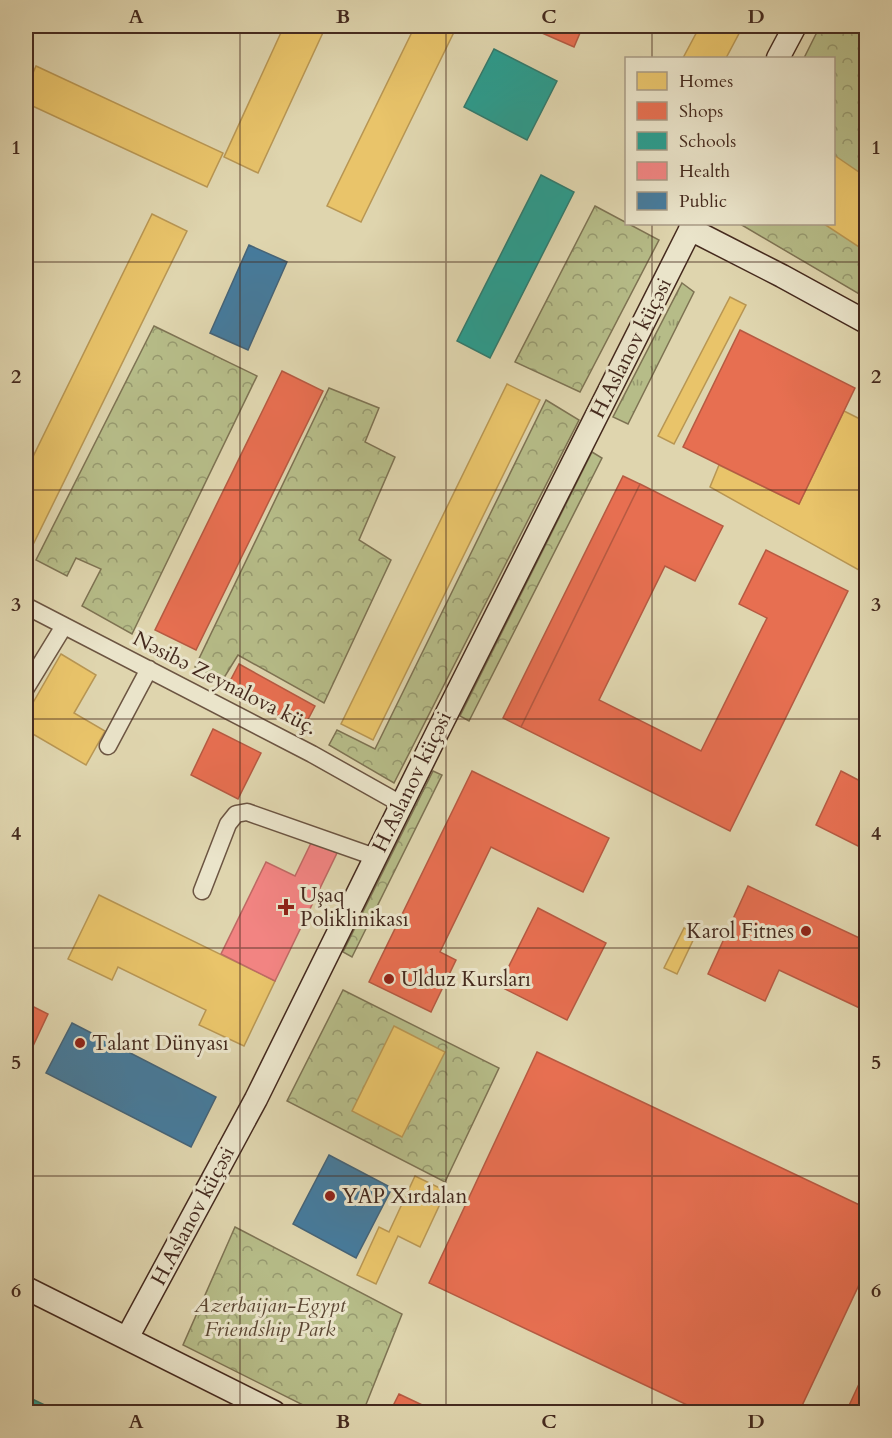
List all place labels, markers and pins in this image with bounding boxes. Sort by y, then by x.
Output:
place label: Uşaq Poliklinikası [300,881,409,934]
marker: Uşaq Poliklinikası [277,898,295,916]
place label: Karol Fitnes [686,917,794,946]
marker: Karol Fitnes [799,924,813,938]
place label: Ulduz Kursları [401,965,531,994]
marker: Ulduz Kursları [382,972,396,986]
place label: Talant Dünyası [92,1029,229,1058]
marker: Talant Dünyası [73,1036,87,1050]
place label: YAP Xırdalan [342,1182,467,1211]
marker: YAP Xırdalan [323,1189,337,1203]

